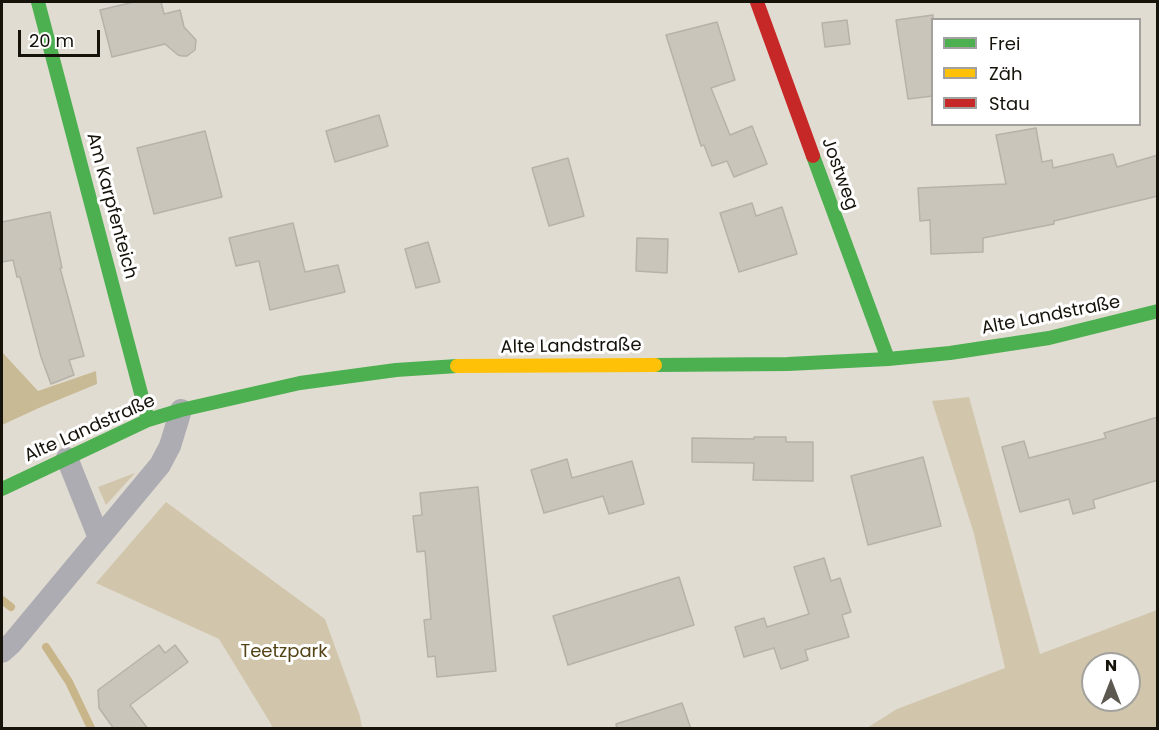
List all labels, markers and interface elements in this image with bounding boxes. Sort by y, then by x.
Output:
scale bar [21,18,104,56]
legend [931,18,1141,126]
text: 20 m [29,28,74,53]
text: Frei [989,31,1020,56]
text: Zäh [989,61,1022,86]
text: Stau [989,91,1030,116]
street label: Am Karpfenteich [81,131,141,281]
street label: Jostweg [816,135,862,213]
street label: Alte Landstraße [980,292,1122,340]
street label: Alte Landstraße [500,335,642,359]
street label: Alte Landstraße [21,390,159,468]
park label: Teetzpark [240,641,328,663]
north arrow [1081,652,1141,712]
text: N [1105,654,1117,677]

